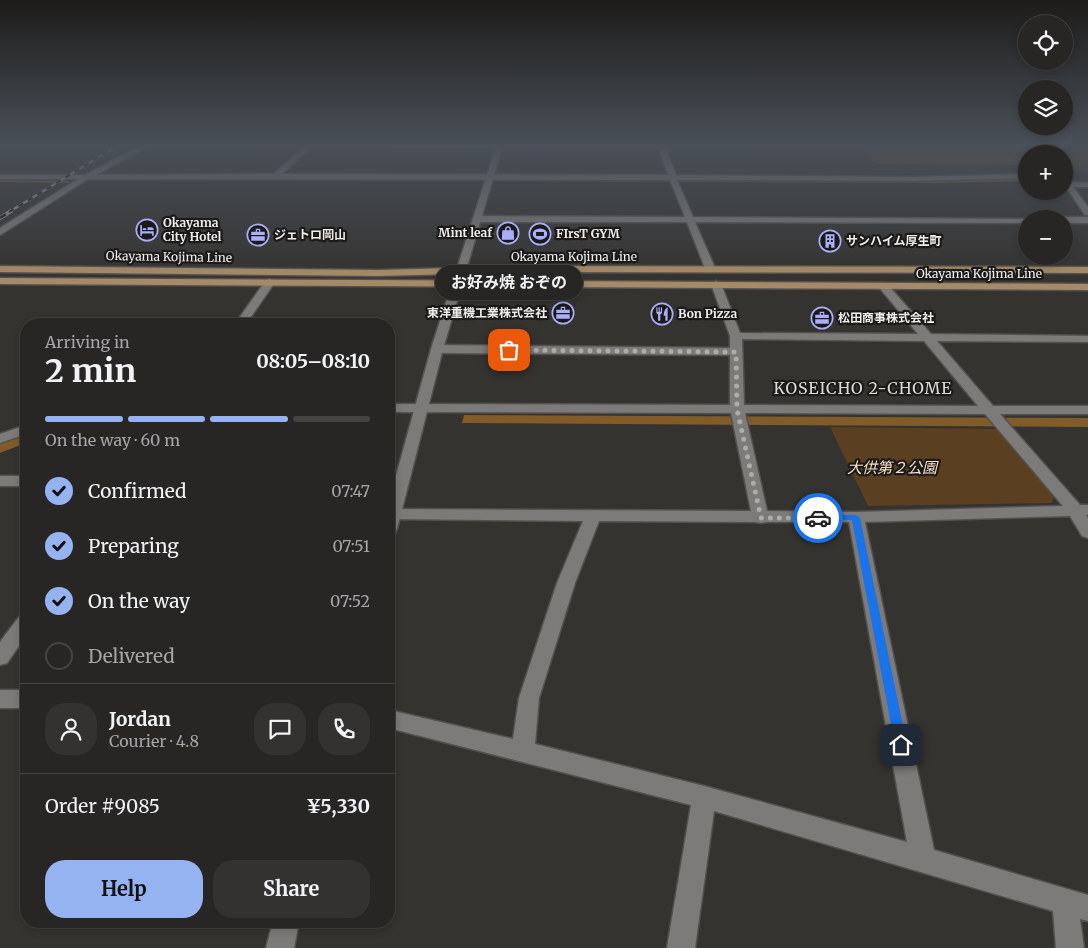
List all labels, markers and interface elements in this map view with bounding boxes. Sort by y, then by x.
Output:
map controls [1018,15,1073,265]
button: locate [1018,15,1073,70]
button: layers [1018,80,1073,135]
button: + [1018,145,1073,200]
button: − [1018,210,1073,265]
place label: Okayama City Hotel [163,215,221,244]
hotel icon: Okayama City Hotel [135,218,159,242]
shop icon: Mint leaf [496,221,520,245]
sports icon: FIrsT GYM [528,222,552,246]
office icon: ジェトロ岡山 [246,223,270,247]
place label: Mint leaf [438,225,493,240]
place label: FIrsT GYM [556,226,620,241]
place label: ジェトロ岡山 [274,227,346,242]
building icon: サンハイム厚生町 [818,229,842,253]
place label: サンハイム厚生町 [846,233,942,248]
street label: Okayama Kojima Line [106,248,232,265]
street label: Okayama Kojima Line [511,249,637,264]
callout: お好み焼 おぞの [435,265,583,300]
street label: Okayama Kojima Line [916,266,1042,281]
text: お好み焼 おぞの [451,272,567,292]
office icon: 東洋重機工業株式会社 [551,301,575,325]
restaurant icon: Bon Pizza [650,302,674,326]
place label: 東洋重機工業株式会社 [427,305,547,320]
place label: Bon Pizza [678,306,737,321]
office icon: 松田商事株式会社 [810,306,834,330]
place label: 松田商事株式会社 [838,310,934,325]
pin [488,329,530,371]
text: Arriving in [45,332,130,352]
icon: bag [495,336,523,364]
text: 08:05–08:10 [256,349,370,373]
text: 2 min [45,351,136,391]
district label: KOSEICHO 2-CHOME [774,378,952,398]
text: On the way · 60 m [45,430,180,450]
park label: 大供第２公園 [847,458,939,477]
icon: check [45,477,73,505]
text: Confirmed [88,479,186,503]
text: 07:47 [331,481,370,501]
courier [793,493,843,543]
icon: car [804,504,832,532]
icon: check [45,532,73,560]
text: Preparing [88,534,179,558]
text: 07:51 [332,536,370,556]
icon: check [45,587,73,615]
text: On the way [88,589,190,613]
text: 07:52 [330,591,370,611]
text: Delivered [88,644,175,668]
button: person [45,703,97,755]
button: chat [254,703,306,755]
button: phone [318,703,370,755]
text: Jordan [109,707,171,731]
pin [880,724,922,766]
text: Courier · 4.8 [109,731,199,751]
icon: home [887,731,915,759]
text: Order #9085 [45,794,160,818]
text: ¥5,330 [306,794,370,818]
button: Help [45,860,203,918]
button: Share [213,860,370,918]

